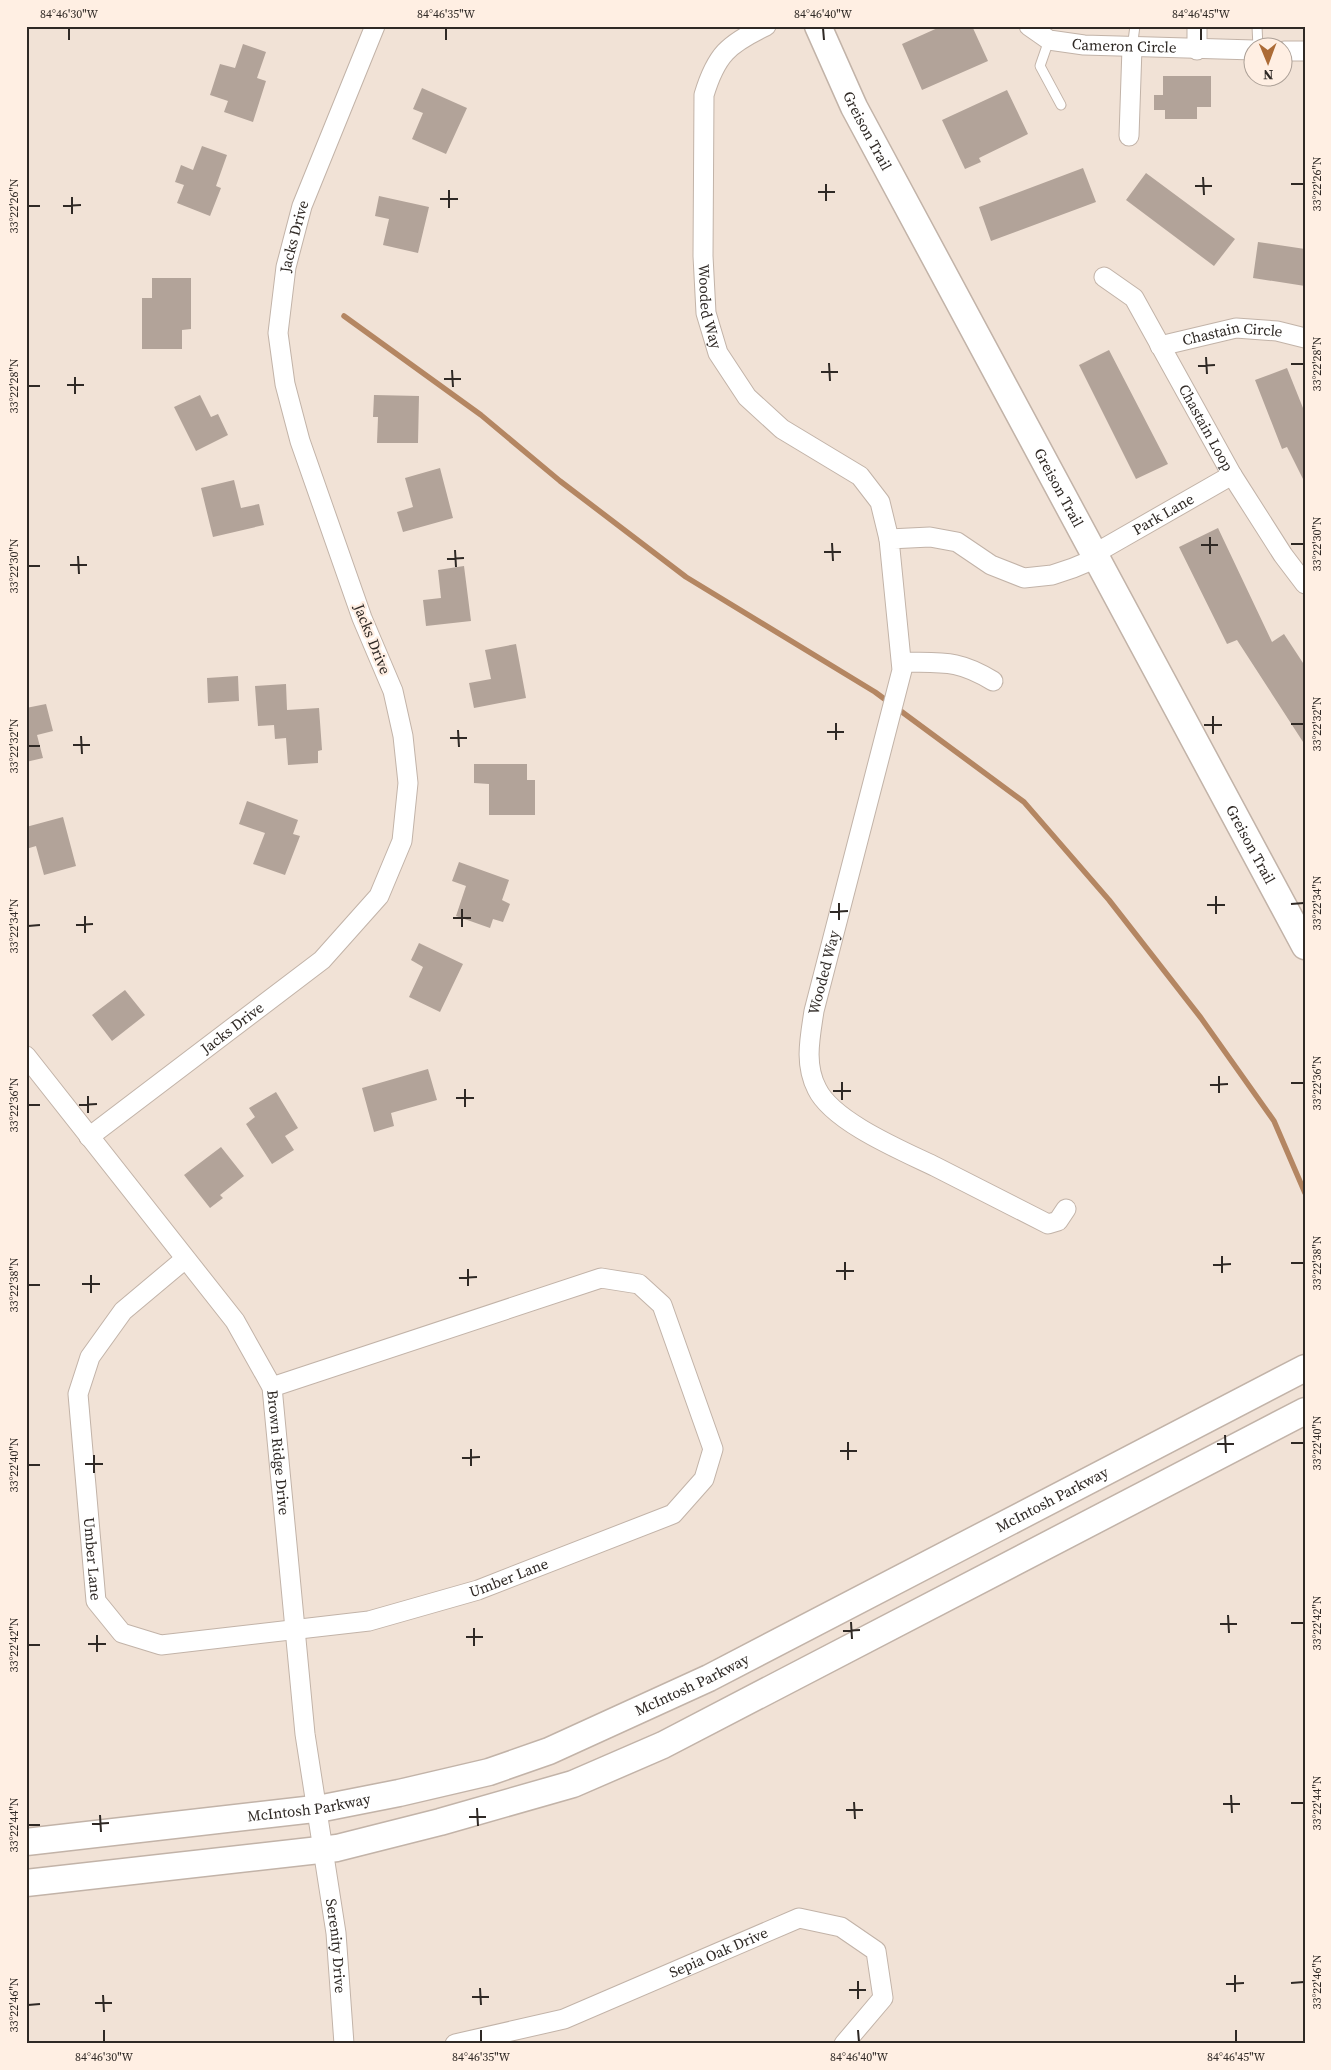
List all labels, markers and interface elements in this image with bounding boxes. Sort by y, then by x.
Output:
text: 84°46'30"W [40,6,98,22]
text: 84°46'35"W [417,6,475,22]
text: 84°46'40"W [794,6,852,22]
text: 84°46'45"W [1172,6,1230,22]
street label: Cameron Circle [1071,32,1177,58]
north arrow [1244,38,1294,88]
text: N [1263,65,1274,85]
street label: Greison Trail [838,88,897,175]
text: 33°22'26"N [1309,156,1325,212]
text: 33°22'26"N [6,178,22,234]
street label: Jacks Drive [274,196,314,275]
street label: Wooded Way [693,263,727,352]
street label: Chastain Circle [1180,316,1285,350]
text: 33°22'28"N [1309,336,1325,392]
text: 33°22'28"N [6,358,22,414]
street label: Chastain Loop [1174,380,1239,475]
street label: Greison Trail [1029,444,1089,531]
street label: Park Lane [1128,488,1198,540]
text: 33°22'30"N [1309,516,1325,572]
text: 33°22'30"N [6,538,22,594]
street label: Jacks Drive [348,600,396,677]
text: 33°22'32"N [1309,696,1325,752]
text: 33°22'32"N [6,718,22,774]
street label: Greison Trail [1221,801,1281,888]
text: 33°22'34"N [1309,875,1325,931]
text: 33°22'34"N [6,898,22,954]
street label: Wooded Way [802,928,844,1017]
street label: Jacks Drive [195,997,268,1059]
text: 33°22'36"N [1309,1055,1325,1111]
text: 33°22'36"N [6,1077,22,1133]
text: 33°22'38"N [1309,1235,1325,1291]
text: 33°22'38"N [6,1257,22,1313]
street label: Brown Ridge Drive [262,1389,295,1516]
text: 33°22'40"N [1309,1415,1325,1471]
text: 33°22'40"N [6,1437,22,1493]
street label: McIntosh Parkway [992,1461,1112,1537]
street label: Umber Lane [79,1516,107,1602]
street label: Umber Lane [467,1552,552,1602]
text: 33°22'42"N [1309,1595,1325,1651]
text: 33°22'42"N [6,1617,22,1673]
street label: McIntosh Parkway [631,1648,753,1720]
text: 33°22'44"N [1309,1775,1325,1831]
street label: McIntosh Parkway [246,1788,373,1827]
text: 33°22'44"N [6,1797,22,1853]
street label: Serenity Drive [321,1897,351,1994]
street label: Sepia Oak Drive [666,1921,771,1983]
text: 33°22'46"N [1309,1954,1325,2010]
text: 33°22'46"N [6,1977,22,2033]
text: 84°46'30"W [75,2049,133,2065]
text: 84°46'35"W [452,2049,510,2065]
text: 84°46'40"W [830,2049,888,2065]
text: 84°46'45"W [1207,2049,1265,2065]

